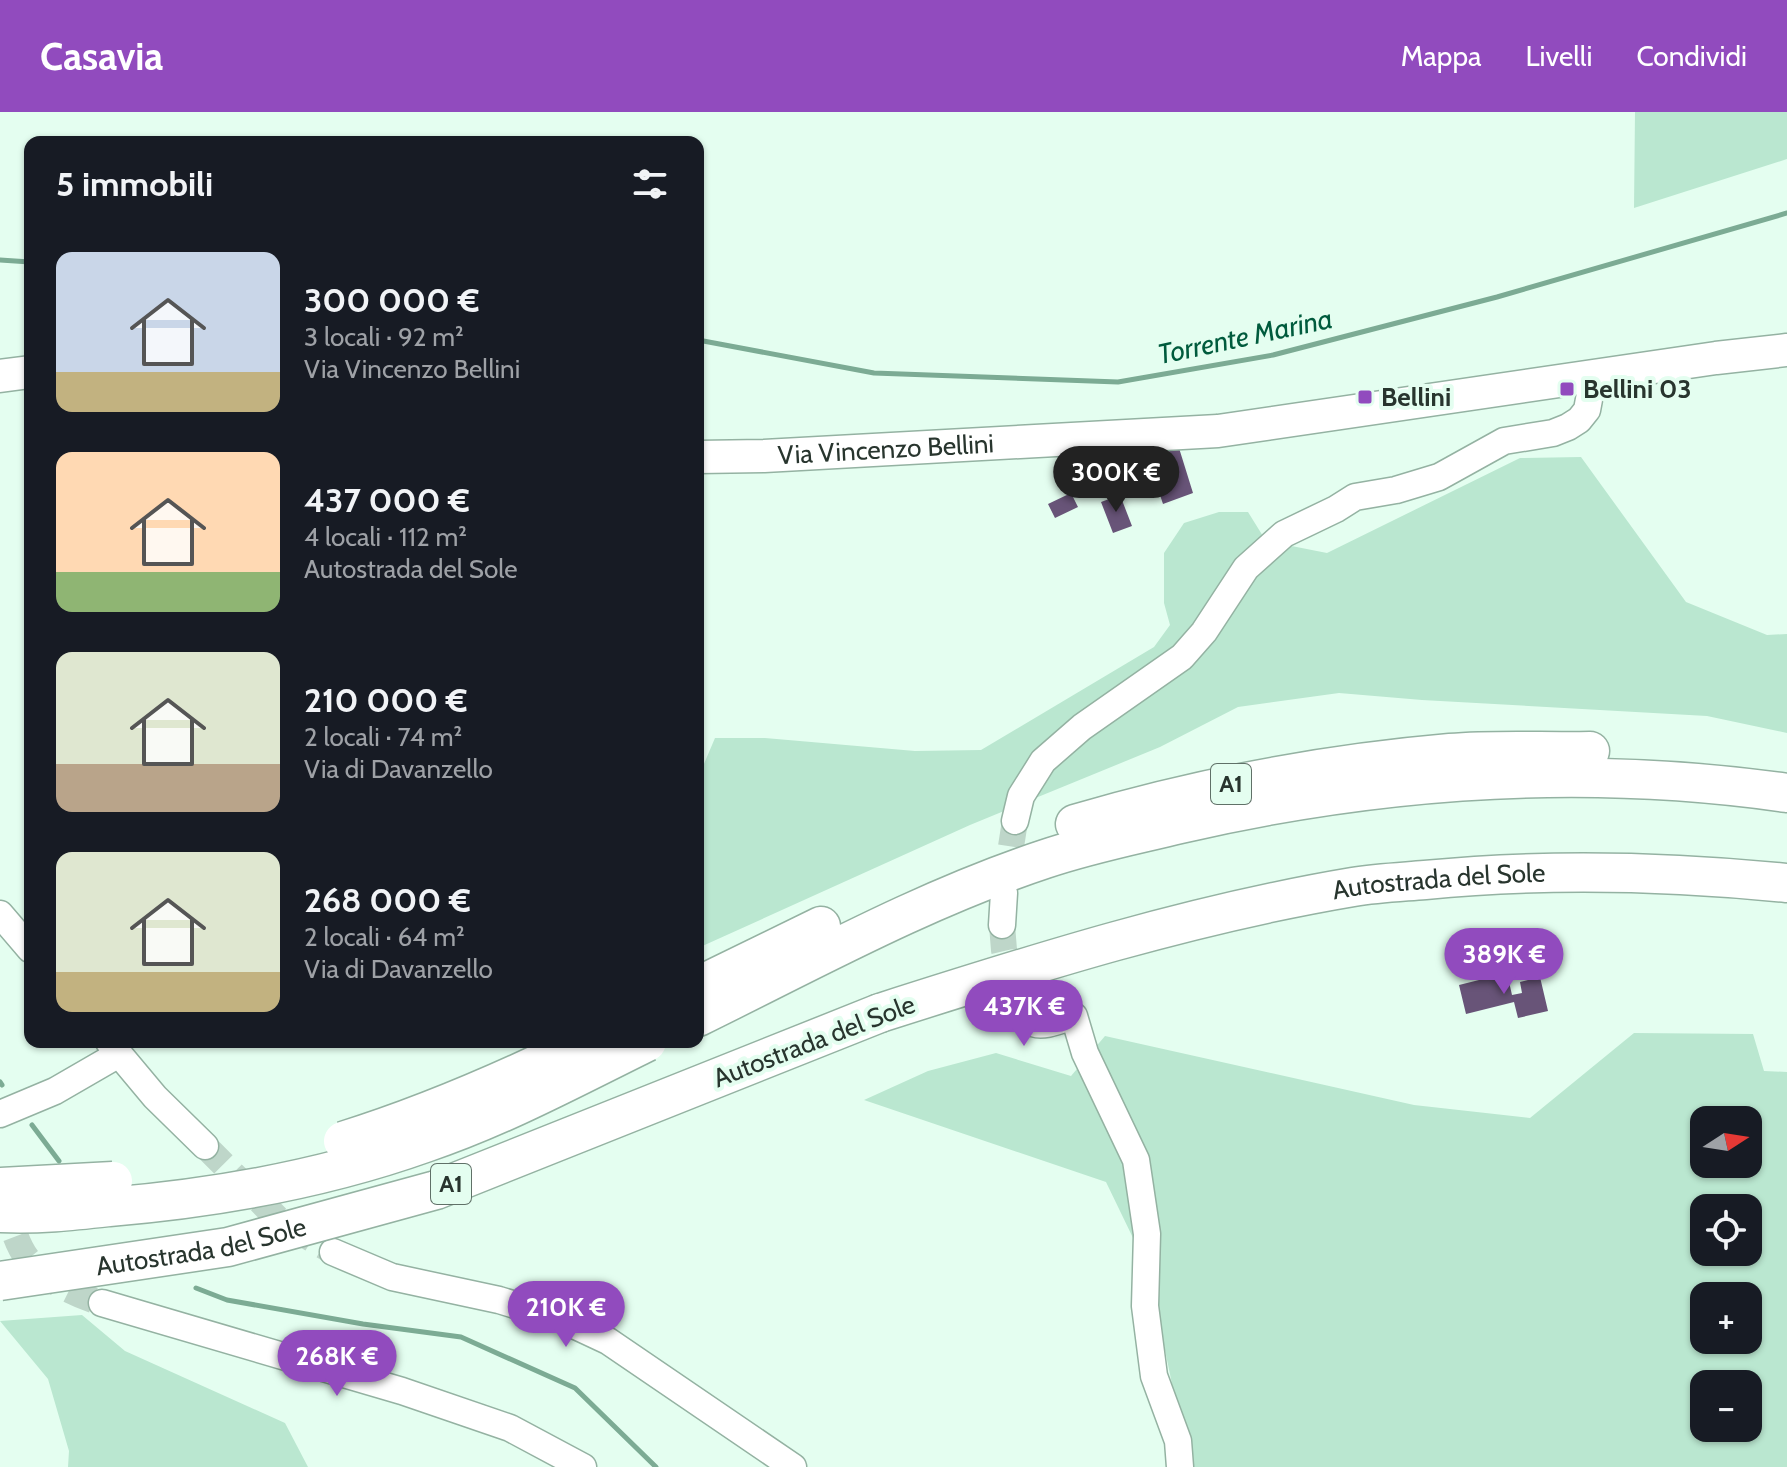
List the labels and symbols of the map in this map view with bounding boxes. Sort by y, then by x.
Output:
water label: Torrente Marina [1154,301,1336,371]
place label: Bellini 03 [1583,373,1691,405]
marker: Bellini 03 [1558,380,1576,398]
place label: Bellini [1381,381,1451,413]
marker: Bellini [1356,388,1374,406]
street label: Via Vincenzo Bellini [777,427,995,471]
pin: 300K € [1051,446,1181,514]
road number: A1 [1211,764,1251,804]
street label: Autostrada del Sole [1330,857,1546,906]
pin: 389K € [1439,928,1569,996]
pin: 437K € [959,980,1089,1048]
street label: Autostrada del Sole [709,988,919,1094]
north arrow [1690,1106,1762,1178]
road number: A1 [431,1164,471,1204]
street label: Autostrada del Sole [94,1210,310,1282]
pin: 210K € [501,1281,631,1349]
pin: 268K € [272,1330,402,1398]

